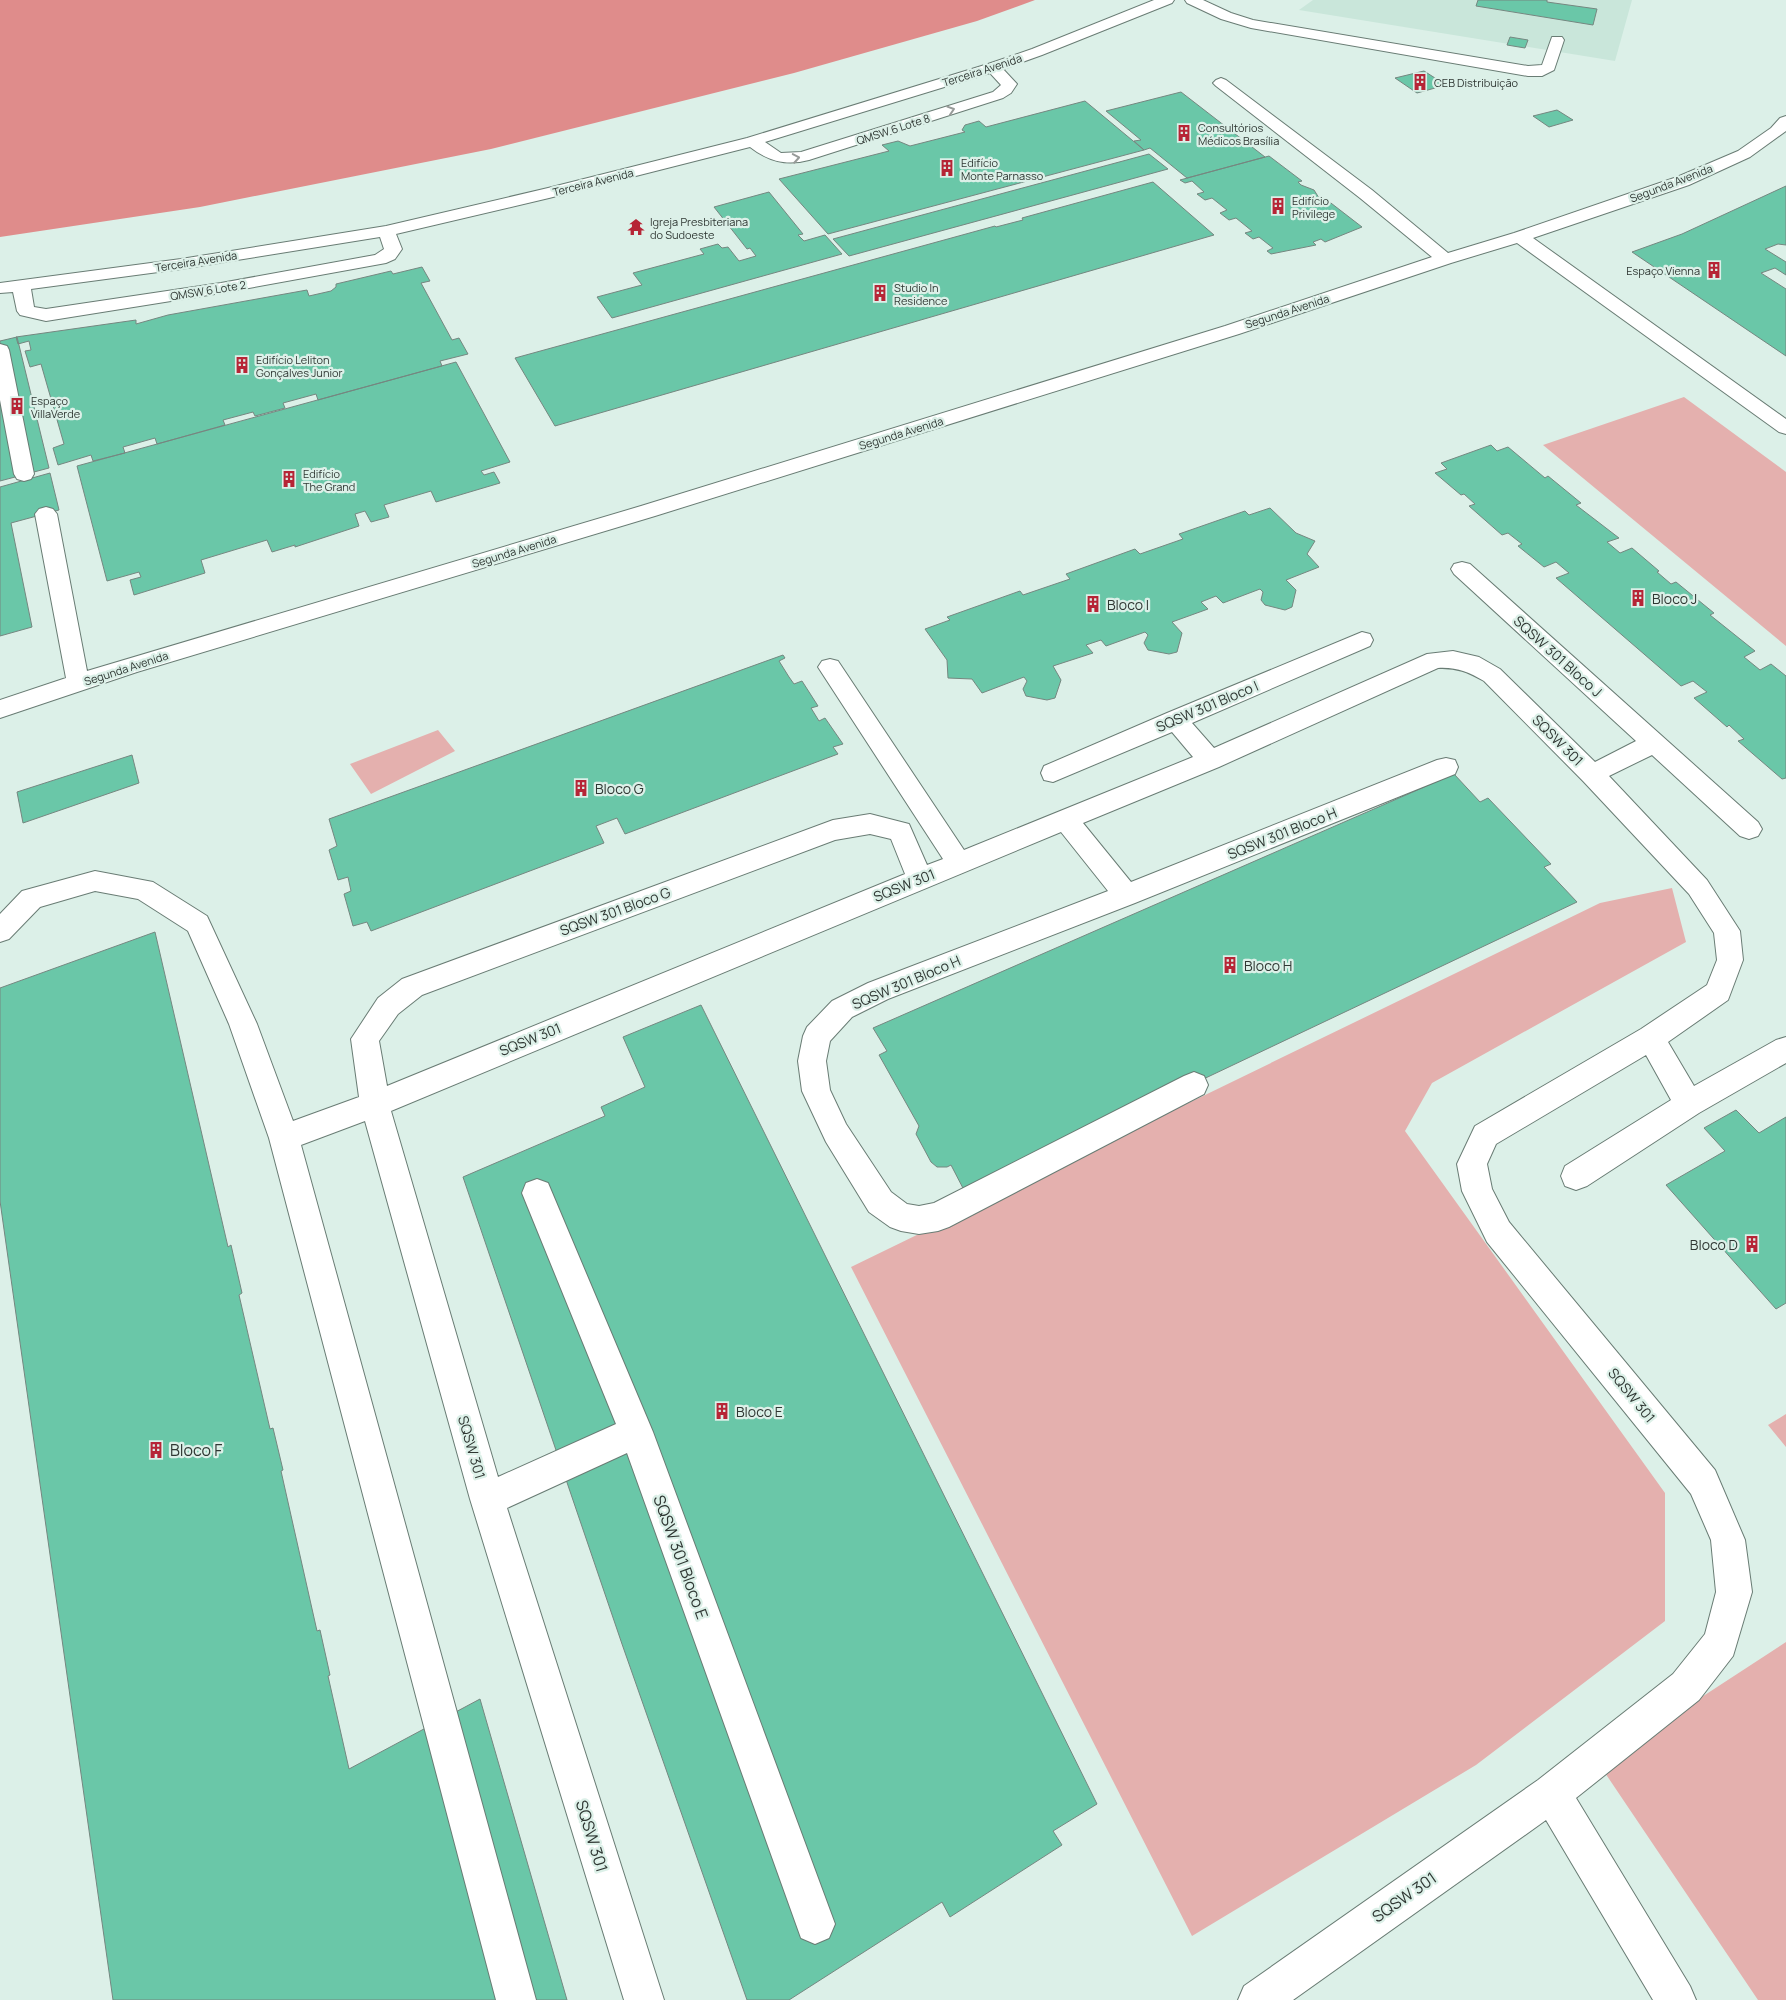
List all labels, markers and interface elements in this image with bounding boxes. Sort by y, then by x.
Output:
street label: Terceira Avenida [940,50,1024,90]
building icon: CEB Distribuição [1410,72,1430,92]
place label: CEB Distribuição [1434,75,1519,90]
one-way arrow [947,106,955,116]
street label: QMSW 6 Lote 8 [854,110,932,148]
place label: Consultórios Médicos Brasília [1198,120,1279,148]
building icon: Consultórios Médicos Brasília [1174,123,1194,143]
one-way arrow [792,153,800,164]
place label: Edifício Monte Parnasso [961,155,1044,183]
building icon: Edifício Monte Parnasso [937,158,957,178]
street label: Segunda Avenida [1627,160,1715,206]
street label: Terceira Avenida [551,165,635,199]
place label: Edifício Privilege [1292,193,1336,221]
building icon: Edifício Privilege [1268,196,1288,216]
place label: Igreja Presbiteriana do Sudoeste [650,214,748,242]
temple icon: Igreja Presbiteriana do Sudoeste [626,217,646,237]
street label: Terceira Avenida [154,247,238,275]
building icon: Espaço Vienna [1704,260,1724,280]
place label: Espaço Vienna [1626,263,1700,278]
street label: QMSW 6 Lote 2 [169,277,247,303]
place label: Studio In Residence [894,280,948,308]
building icon: Studio In Residence [870,283,890,303]
street label: Segunda Avenida [1243,290,1331,332]
place label: Edifício Leliton Gonçalves Junior [256,352,343,380]
building icon: Edifício Leliton Gonçalves Junior [232,355,252,375]
place label: Espaço VillaVerde [31,393,81,421]
building icon: Espaço VillaVerde [7,396,27,416]
street label: Segunda Avenida [857,413,945,453]
place label: Edifício The Grand [303,466,355,494]
building icon: Edifício The Grand [279,469,299,489]
street label: Segunda Avenida [470,531,558,571]
building icon: Bloco J [1628,588,1648,608]
place label: Bloco J [1652,589,1697,608]
building icon: Bloco I [1083,594,1103,614]
place label: Bloco I [1107,595,1149,614]
street label: SQSW 301 Bloco J [1510,611,1606,701]
street label: Segunda Avenida [82,647,170,689]
street label: SQSW 301 Bloco I [1153,676,1261,736]
street label: SQSW 301 [1528,710,1588,770]
building icon: Bloco G [571,778,591,798]
place label: Bloco G [595,779,644,798]
street label: SQSW 301 Bloco H [1225,802,1339,864]
street label: SQSW 301 [870,864,938,906]
street label: SQSW 301 Bloco G [557,882,673,940]
street label: SQSW 301 Bloco H [849,951,963,1013]
building icon: Bloco H [1220,955,1240,975]
place label: Bloco H [1244,956,1292,975]
street label: SQSW 301 [496,1018,564,1060]
building icon: Bloco D [1742,1234,1762,1254]
place label: Bloco D [1690,1235,1738,1254]
street label: SQSW 301 [1604,1364,1660,1426]
building icon: Bloco E [712,1401,732,1421]
place label: Bloco E [736,1402,783,1421]
street label: SQSW 301 [454,1413,490,1481]
place label: Bloco F [170,1439,222,1461]
building icon: Bloco F [146,1440,166,1460]
street label: SQSW 301 Bloco E [648,1492,714,1622]
street label: SQSW 301 [571,1797,613,1875]
street label: SQSW 301 [1367,1867,1441,1927]

